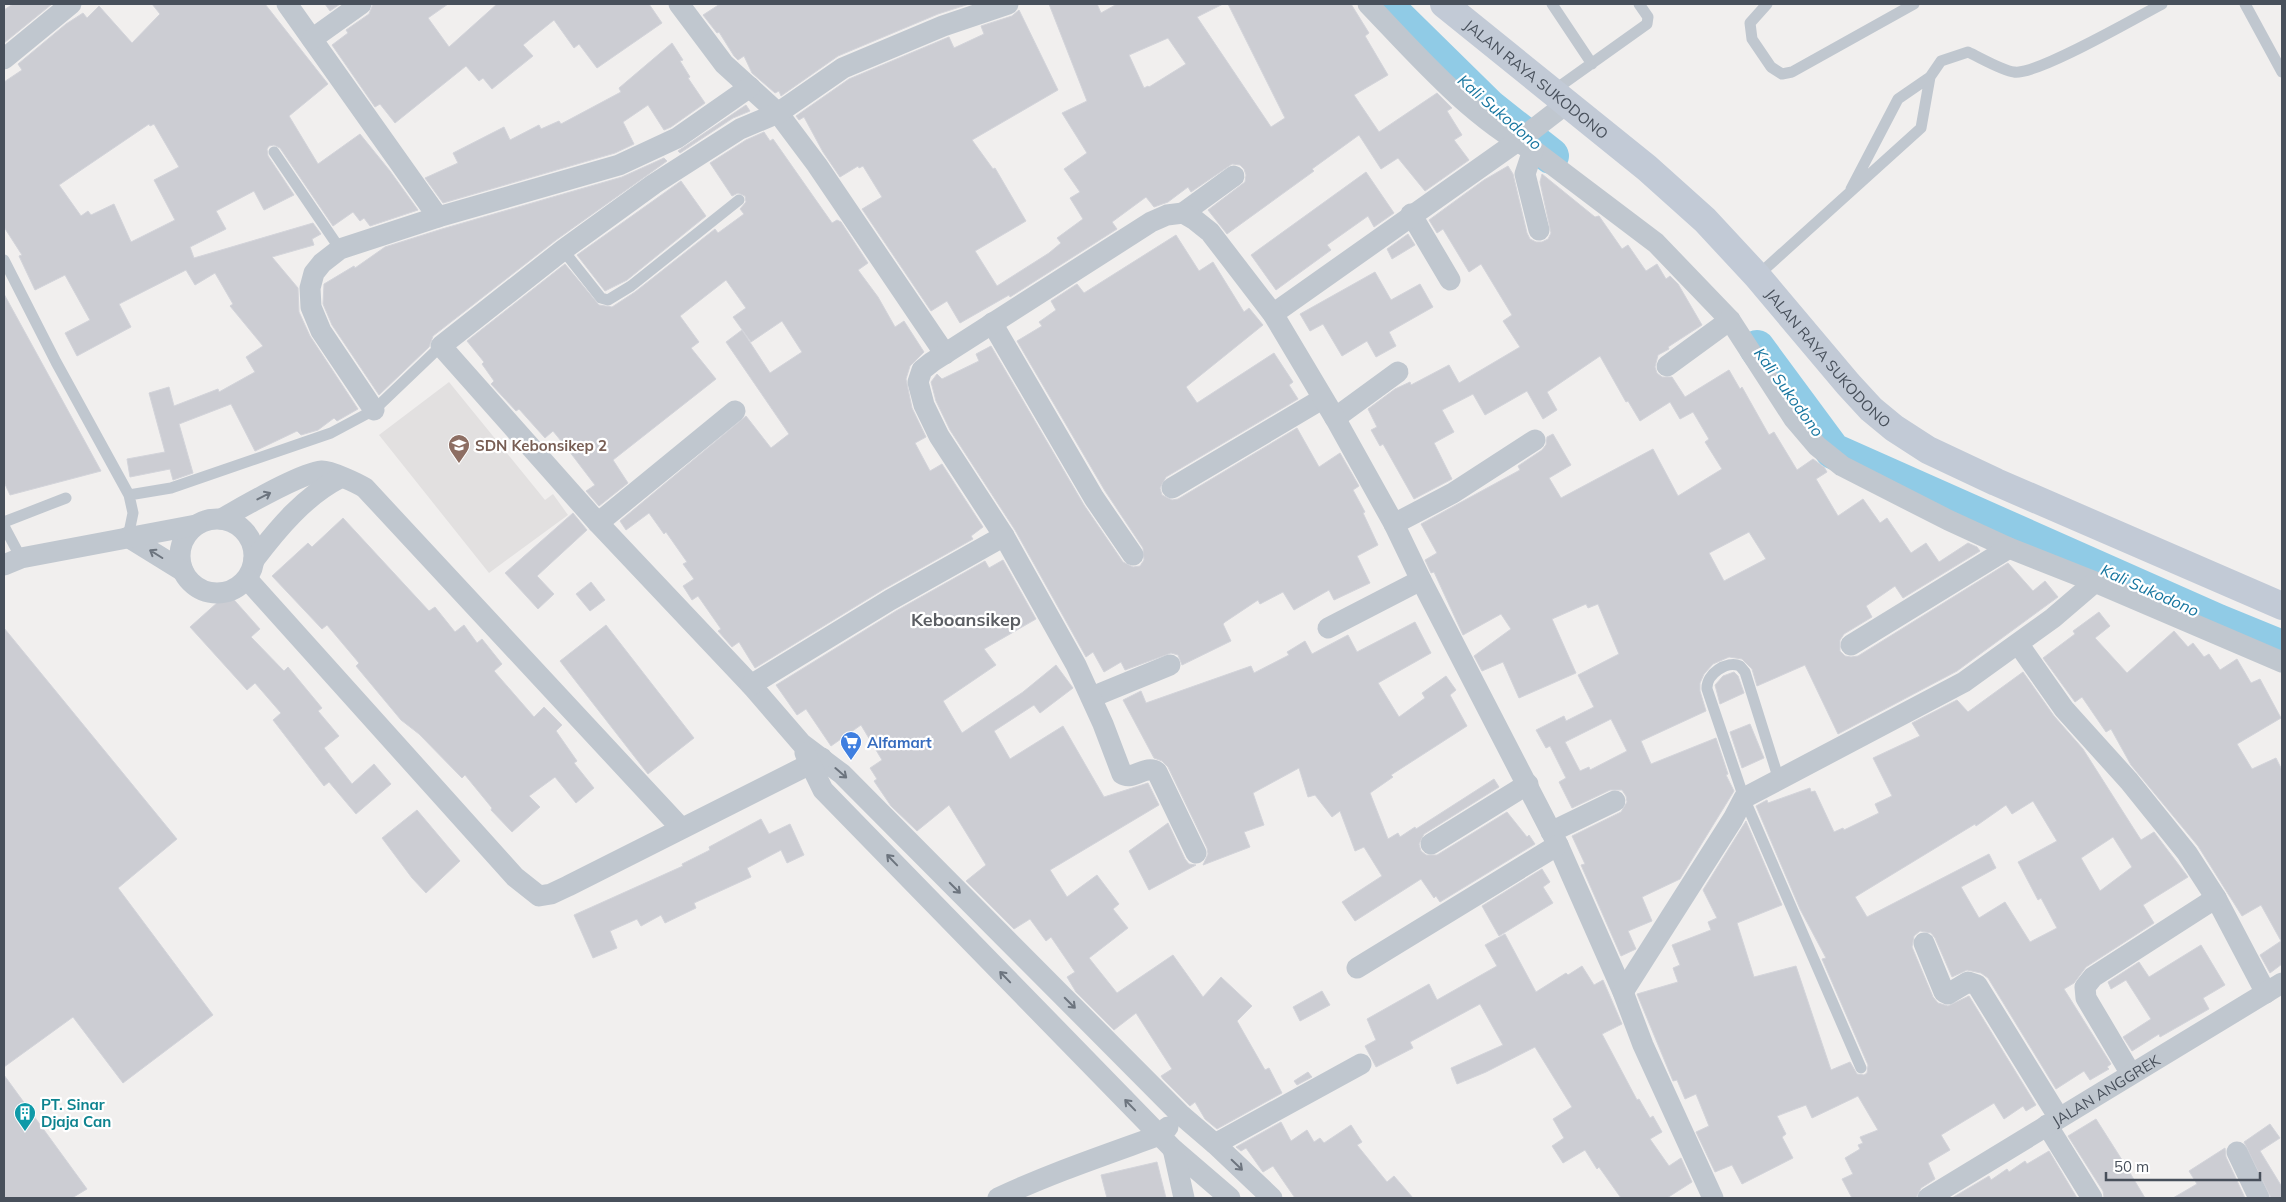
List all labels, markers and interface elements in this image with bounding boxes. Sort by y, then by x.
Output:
street label: JALAN RAYA SUKODONO [1461,15,1613,143]
water label: Kali Sukodono [1454,70,1546,154]
street label: JALAN RAYA SUKODONO [1762,284,1895,431]
water label: Kali Sukodono [1750,344,1828,440]
school or university icon: SDN Kebonsikep 2 [447,433,471,464]
place label: SDN Kebonsikep 2 [475,436,607,455]
one-way arrow [257,491,272,501]
one-way arrow [149,549,163,559]
water label: Kali Sukodono [2098,559,2202,621]
district label: Keboansikep [911,608,1021,631]
supermarket icon: Alfamart [839,730,863,761]
place label: Alfamart [867,733,932,752]
one-way arrow [834,767,847,779]
one-way arrow [885,854,898,866]
one-way arrow [949,882,962,894]
one-way arrow [999,970,1011,983]
one-way arrow [1064,997,1076,1010]
street label: JALAN ANGGREK [2048,1050,2164,1130]
place label: PT. Sinar Djaja Can [41,1095,111,1131]
one-way arrow [1125,1100,1137,1112]
building icon: PT. Sinar Djaja Can [13,1101,37,1132]
scale bar [2106,1150,2260,1182]
text: 50 m [2114,1157,2149,1176]
one-way arrow [1230,1159,1243,1171]

